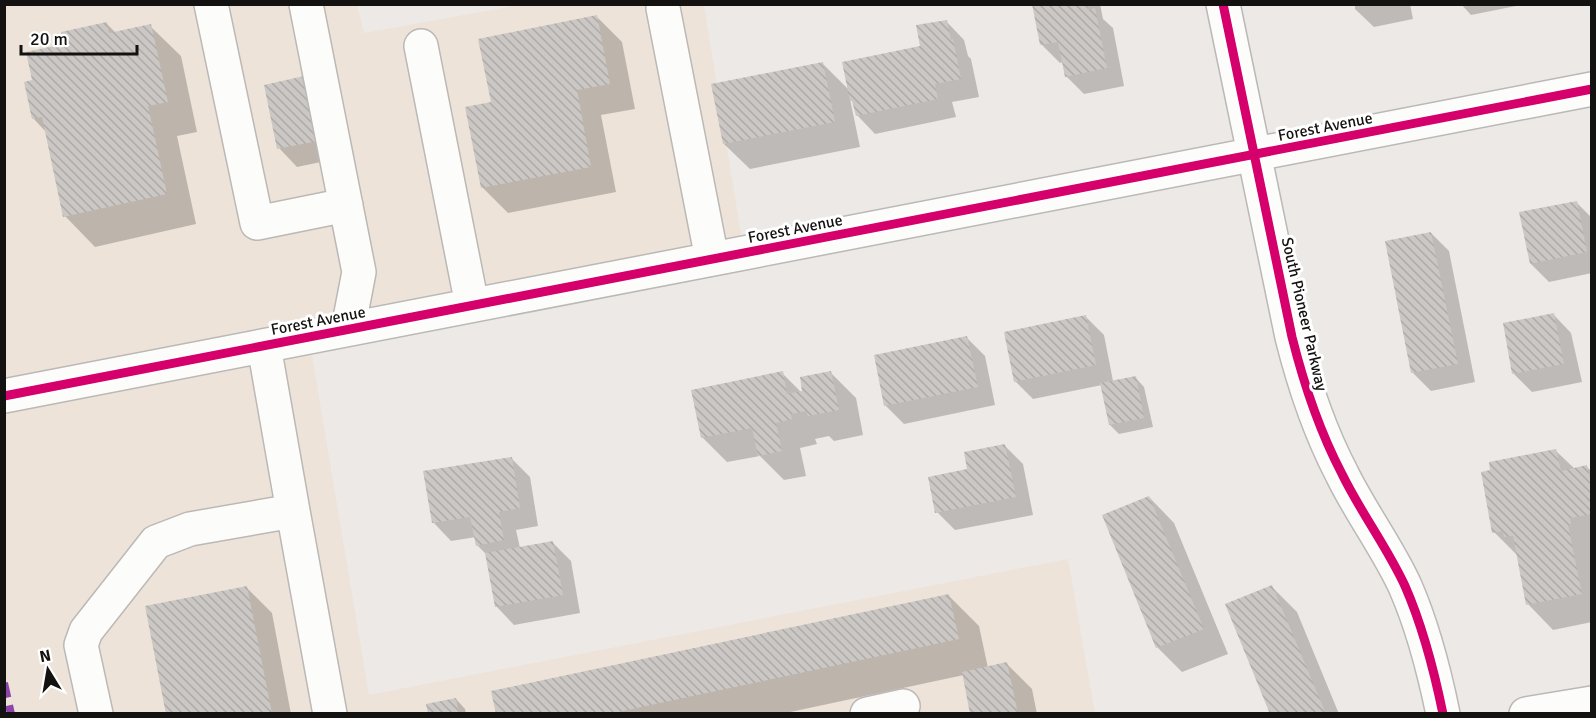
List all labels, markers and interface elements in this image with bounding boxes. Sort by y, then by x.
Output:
scale bar [21,18,136,56]
text: 20 m [30,28,68,50]
street label: Forest Avenue [1276,108,1374,146]
street label: Forest Avenue [746,210,844,248]
street label: South Pioneer Parkway [1277,235,1332,394]
street label: Forest Avenue [269,302,367,340]
north arrow [18,640,78,700]
text: N [38,645,53,667]

